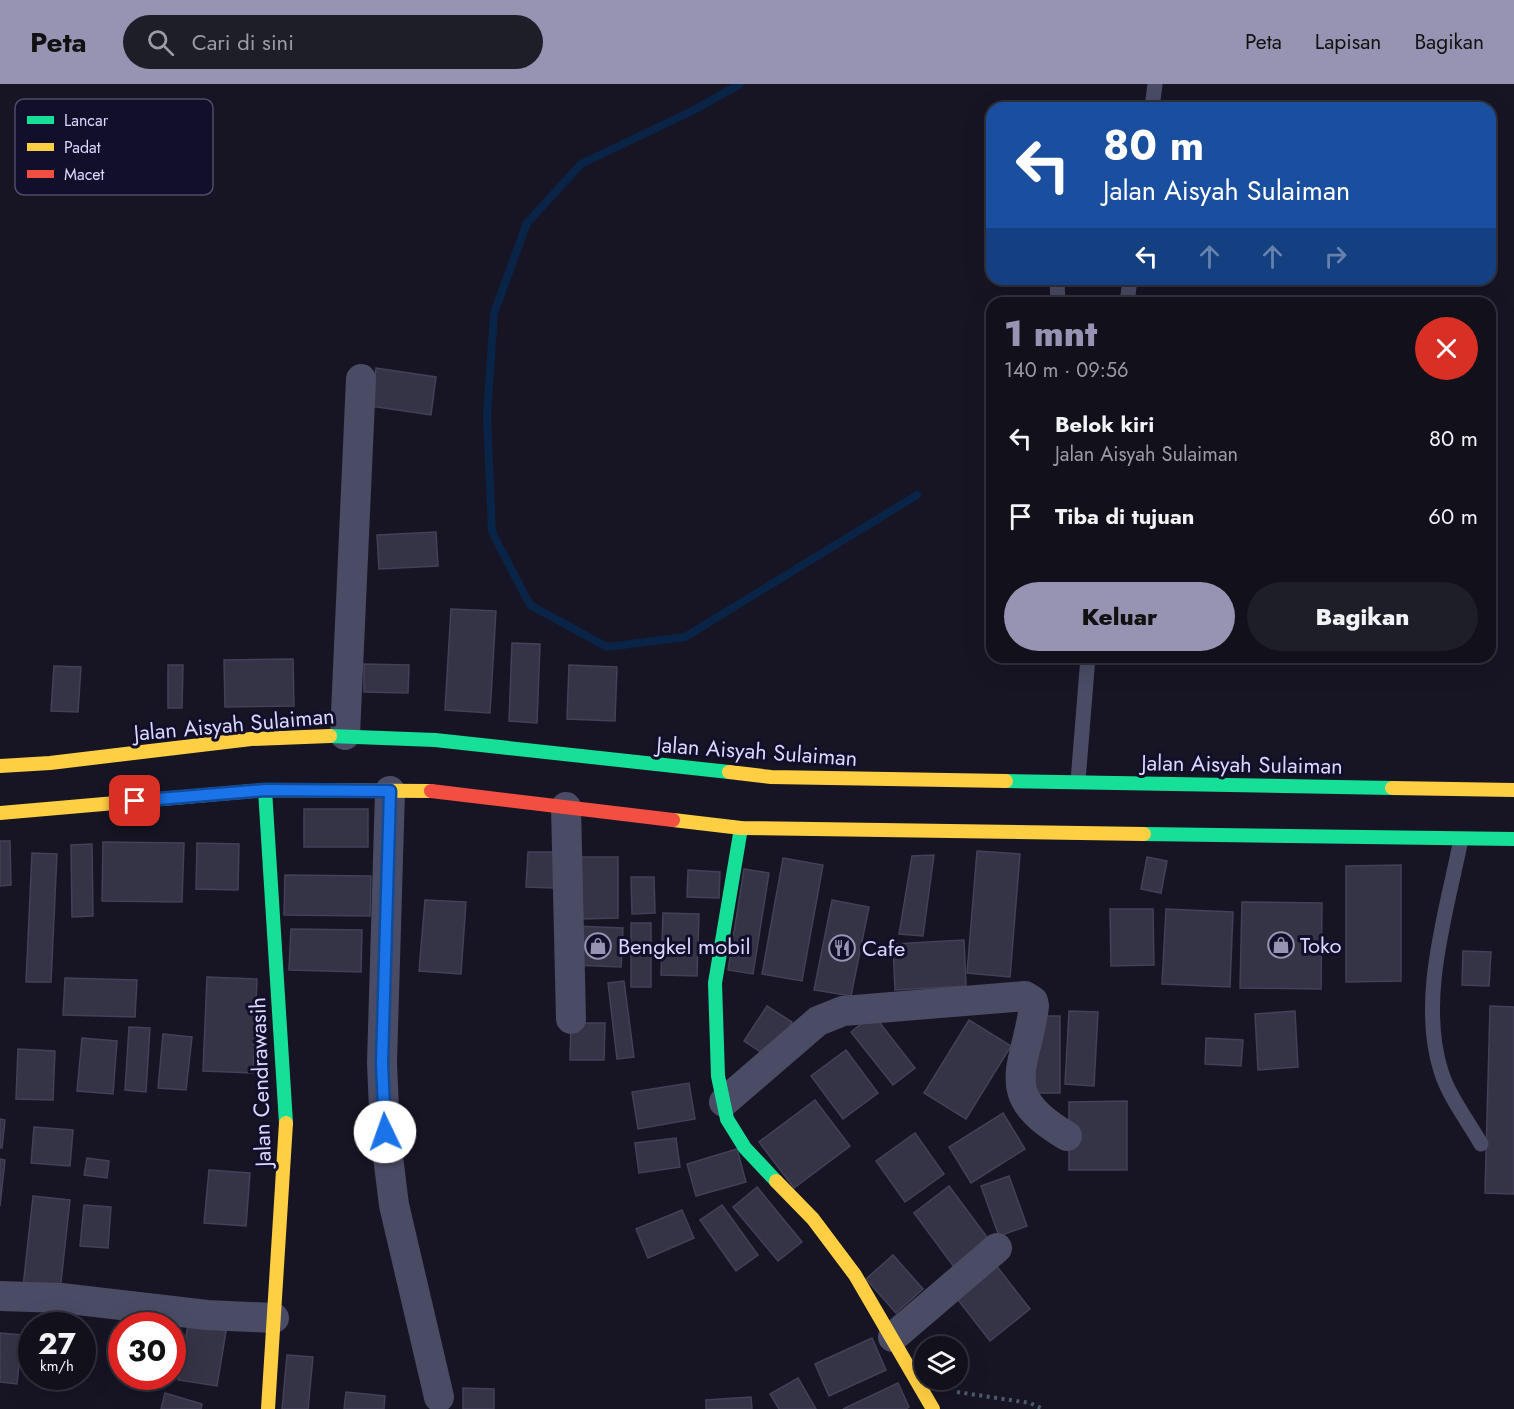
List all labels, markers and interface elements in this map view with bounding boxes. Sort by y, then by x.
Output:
search box [123,15,543,69]
text: Peta [30,22,87,63]
icon: search [144,26,177,59]
text: Cari di sini [192,26,294,58]
text: Peta [1245,27,1282,57]
text: Lapisan [1315,27,1381,57]
text: Bagikan [1414,27,1484,57]
legend [15,99,213,195]
text: Lancar [64,109,109,132]
text: 80 m [1103,115,1204,176]
icon: left [1004,126,1082,204]
text: Padat [64,136,101,159]
text: Macet [64,163,105,186]
text: Jalan Aisyah Sulaiman [1103,171,1350,210]
icon: left [1130,240,1163,273]
icon: ahead [1193,240,1226,273]
icon: ahead [1256,240,1289,273]
icon: right [1319,240,1352,273]
text: 1 mnt [1004,307,1097,359]
button: close [1415,317,1478,380]
text: 140 m · 09:56 [1004,356,1129,385]
text: Belok kiri [1055,408,1154,440]
icon: left [1004,422,1037,455]
text: 80 m [1429,422,1478,454]
text: Jalan Aisyah Sulaiman [1055,440,1238,469]
icon: arrive [1004,500,1037,533]
text: Tiba di tujuan [1055,500,1194,532]
text: 60 m [1428,500,1478,532]
button: Keluar [1004,582,1235,651]
button: Bagikan [1247,582,1478,651]
street label: Jalan Aisyah Sulaiman [129,699,336,749]
street label: Jalan Aisyah Sulaiman [652,728,859,774]
street label: Jalan Aisyah Sulaiman [1138,746,1343,782]
pin [109,775,160,826]
icon: arrive [118,784,151,817]
place label: Toko [1300,929,1341,961]
place label: Bengkel mobil [618,930,751,962]
shop icon: Toko [1266,930,1296,960]
shop icon: Bengkel mobil [583,931,613,961]
place label: Cafe [862,932,905,964]
restaurant icon: Cafe [827,933,857,963]
street label: Jalan Cendrawasih [241,997,279,1170]
position arrow [353,1100,417,1164]
speed limit sign: 30 [108,1312,186,1390]
text: 27 [38,1322,76,1365]
map controls [914,1336,968,1390]
button: layers [914,1336,968,1390]
text: km/h [40,1355,74,1377]

